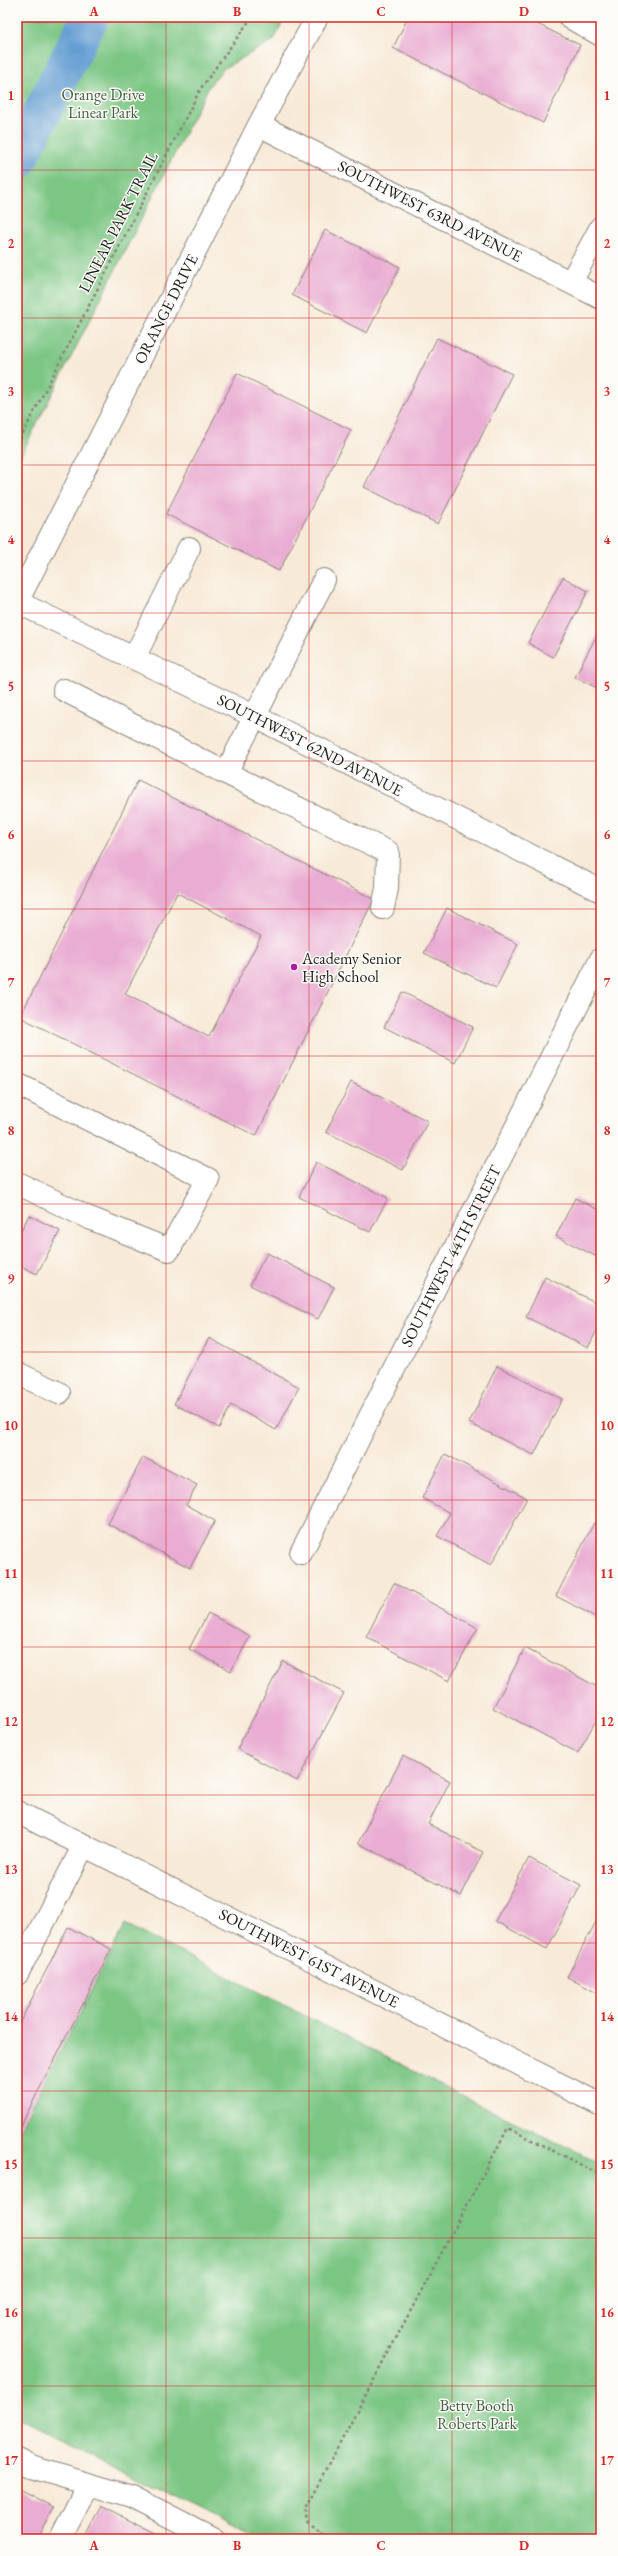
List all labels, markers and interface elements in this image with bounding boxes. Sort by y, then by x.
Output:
text: A [88,3,99,20]
text: B [233,3,241,20]
text: C [376,3,386,20]
text: D [519,3,529,20]
park label: Orange Drive Linear Park [62,84,144,123]
text: 1 [8,87,15,104]
text: 1 [604,87,611,104]
street label: LINEAR PARK TRAIL [74,148,163,296]
street label: SOUTHWEST 63RD AVENUE [334,155,526,267]
text: 2 [8,235,15,252]
text: 2 [604,235,611,252]
street label: ORANGE DRIVE [129,251,203,367]
text: 3 [8,383,15,400]
text: 3 [604,383,611,400]
text: 4 [8,531,15,548]
text: 4 [604,531,611,548]
text: 5 [8,678,14,695]
text: 5 [604,678,610,695]
street label: SOUTHWEST 62ND AVENUE [214,689,406,801]
text: 6 [8,826,15,843]
text: 6 [604,826,611,843]
place label: Academy Senior High School [301,948,402,987]
marker: Academy Senior High School [289,962,299,972]
text: 7 [8,974,15,991]
text: 7 [604,974,611,991]
text: 8 [8,1122,15,1139]
text: 8 [604,1122,611,1139]
street label: SOUTHWEST 44TH STREET [396,1162,506,1350]
text: 9 [8,1270,15,1287]
text: 9 [604,1270,611,1287]
text: 10 [4,1417,18,1434]
text: 10 [600,1417,614,1434]
text: 11 [4,1565,18,1582]
text: 11 [600,1565,614,1582]
text: 12 [4,1713,18,1730]
text: 12 [600,1713,614,1730]
text: 13 [4,1861,18,1878]
text: 13 [600,1861,614,1878]
street label: SOUTHWEST 61ST AVENUE [216,1903,402,2013]
text: 14 [4,2008,18,2025]
text: 14 [600,2008,614,2025]
text: 15 [4,2156,18,2173]
text: 15 [600,2156,614,2173]
text: 16 [4,2304,18,2321]
text: 16 [600,2304,614,2321]
park label: Betty Booth Roberts Park [437,2395,517,2434]
text: 17 [4,2452,18,2469]
text: 17 [600,2452,614,2469]
text: A [88,2537,99,2554]
text: B [233,2537,241,2554]
text: C [376,2537,386,2554]
text: D [519,2537,529,2554]

